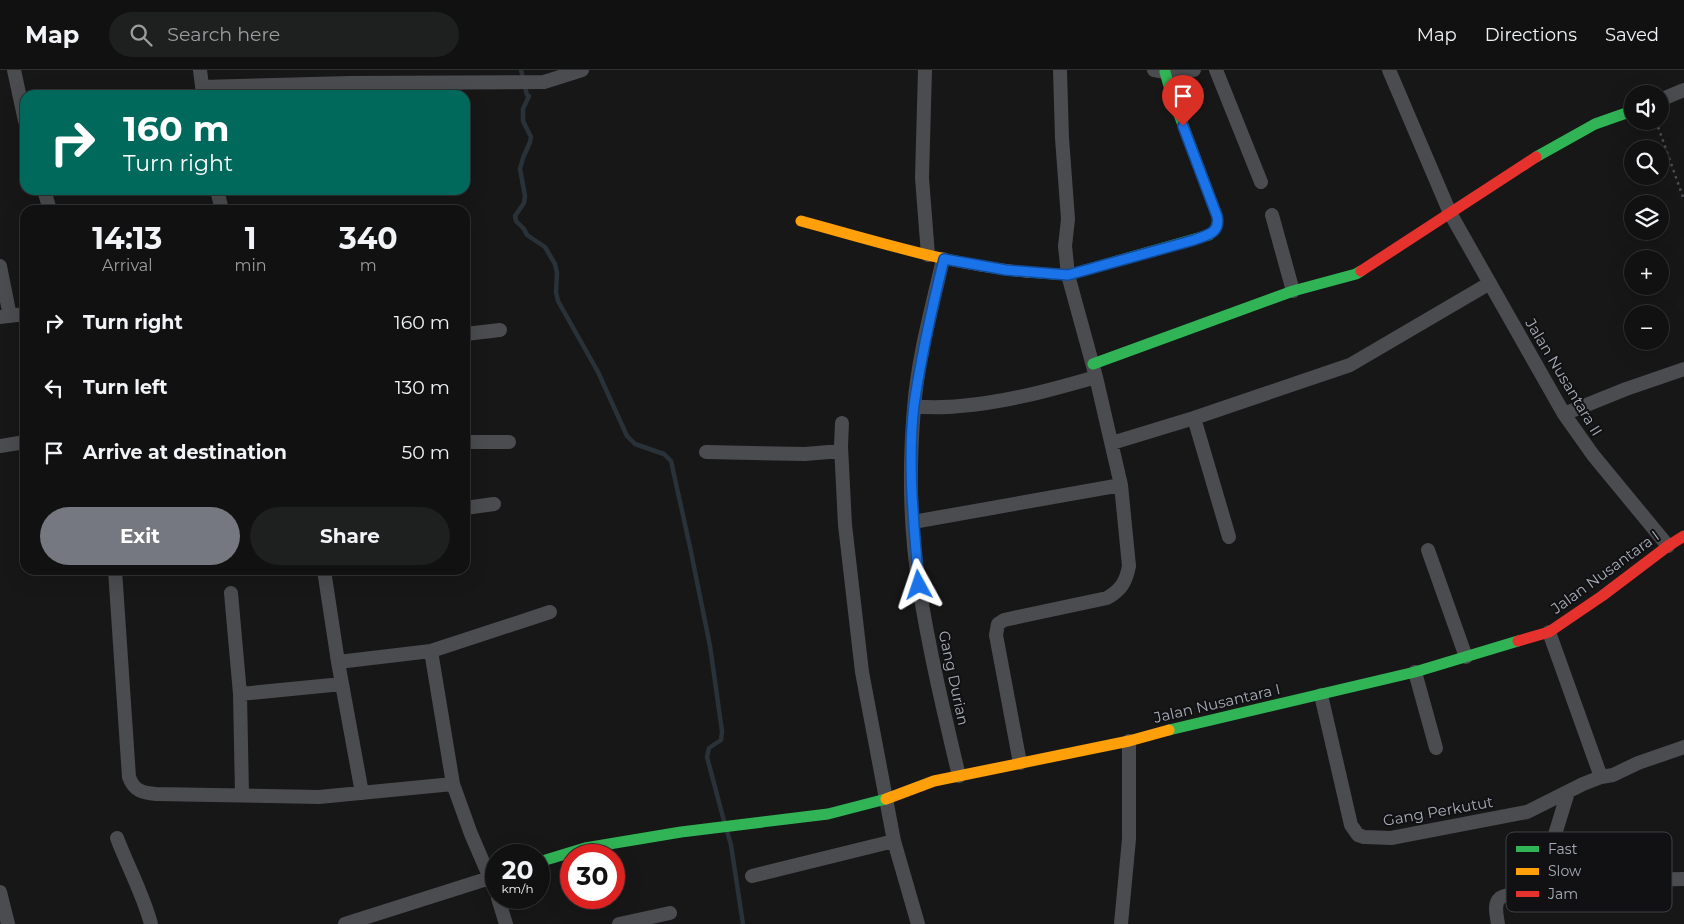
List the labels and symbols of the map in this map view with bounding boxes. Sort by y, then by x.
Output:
pin [1162,75,1204,126]
street label: Jalan Nusantara II [1521,314,1607,439]
street label: Jalan Nusantara I [1546,526,1663,618]
position arrow [892,558,944,610]
street label: Gang Durian [935,629,973,727]
street label: Jalan Nusantara I [1151,679,1282,727]
street label: Gang Perkutut [1381,792,1495,830]
legend [1506,832,1672,912]
text: Fast [1548,840,1578,858]
speed limit sign: 30 [560,844,625,909]
text: Slow [1548,862,1582,880]
text: Jam [1547,885,1578,903]

